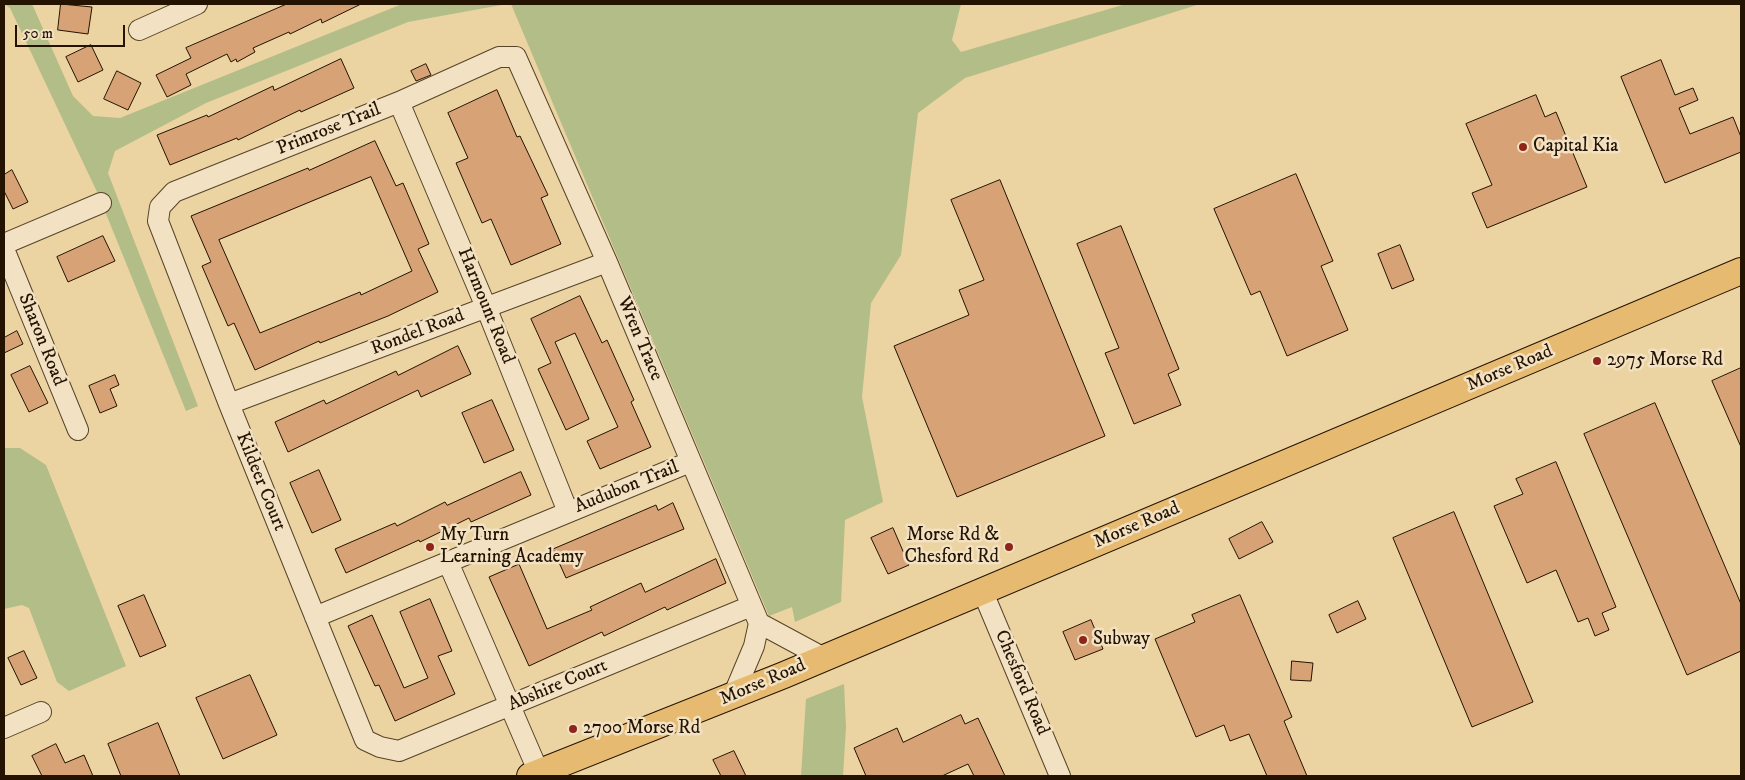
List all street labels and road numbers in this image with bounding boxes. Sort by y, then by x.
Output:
street label: Primrose Trail [274,99,384,161]
street label: Harmount Road [451,245,519,367]
street label: Sharon Road [12,290,70,390]
street label: Wren Trace [611,294,667,384]
street label: Rondel Road [368,305,468,361]
street label: Morse Road [1464,341,1556,397]
street label: Kildeer Court [230,429,290,535]
street label: Audubon Trail [572,457,682,519]
street label: Morse Road [1091,498,1183,554]
street label: Chesford Road [989,627,1053,739]
street label: Abshire Court [505,655,611,717]
street label: Morse Road [717,655,809,711]

